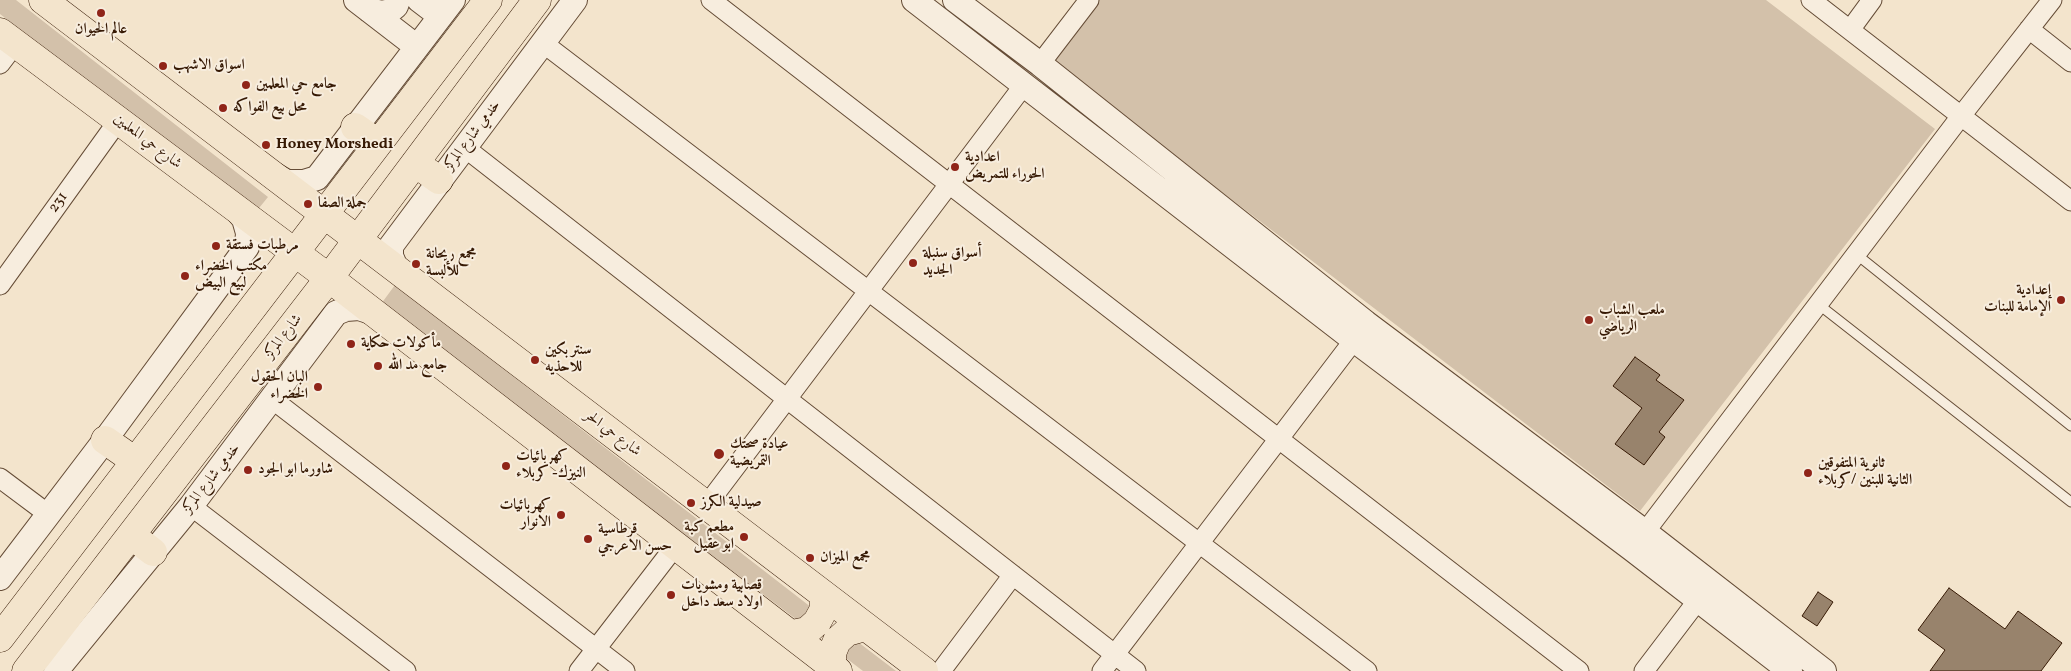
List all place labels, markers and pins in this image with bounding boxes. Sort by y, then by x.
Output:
marker: عالم الحيوان [95,7,107,19]
place label: عالم الحيوان [75,21,127,39]
place label: اسواق الاشهب [173,57,245,75]
marker: اسواق الاشهب [157,60,169,72]
place label: جامع حي المعلمين [256,76,337,94]
marker: جامع حي المعلمين [240,79,252,91]
place label: محل بيع الفواكه [233,99,306,117]
marker: محل بيع الفواكه [217,102,229,114]
place label: Honey Morshedi [276,136,393,154]
marker: Honey Morshedi [260,139,272,151]
place label: اعدادية الحوراء للتمريض [965,149,1045,184]
marker: اعدادية الحوراء للتمريض [949,161,961,173]
place label: جملة الصفا [318,195,367,213]
marker: جملة الصفا [302,198,314,210]
place label: مرطبات فستقة [226,237,299,255]
marker: مرطبات فستقة [210,240,222,252]
place label: أسواق سنبلة الجديد [923,245,981,280]
place label: مجمع ريحانة للألبسة [426,246,476,281]
marker: أسواق سنبلة الجديد [907,257,919,269]
place label: مكتب الخضراء لبيع البيض [195,258,267,293]
marker: مجمع ريحانة للألبسة [410,258,422,270]
marker: مكتب الخضراء لبيع البيض [179,270,191,282]
place label: إعدادية الإمامة للبنات [1984,282,2051,317]
marker: إعدادية الإمامة للبنات [2055,294,2067,306]
place label: ملعب الشباب الرياضي [1599,302,1665,337]
marker: ملعب الشباب الرياضي [1583,314,1595,326]
place label: مأكولات حكاية [361,335,441,353]
marker: مأكولات حكاية [345,338,357,350]
place label: سنتر بكين للاحذيه [545,342,591,377]
marker: سنتر بكين للاحذيه [529,354,541,366]
place label: جامع مد الله [388,357,447,375]
marker: جامع مد الله [372,360,384,372]
place label: البان الحقول الخضراء [251,369,308,404]
marker: البان الحقول الخضراء [312,381,324,393]
place label: عيادة صحتك التمريضية [730,436,788,471]
marker: عيادة صحتك التمريضية [712,447,726,461]
place label: كهربائيات النيزك- كربلاء [516,448,586,483]
place label: ثانوية المتفوقين الثانية للبنين /كربلاء [1818,455,1912,490]
marker: كهربائيات النيزك- كربلاء [500,460,512,472]
place label: شاورما ابو الجود [258,461,333,479]
marker: شاورما ابو الجود [242,464,254,476]
marker: ثانوية المتفوقين الثانية للبنين /كربلاء [1802,467,1814,479]
place label: صيدلية الكرز [701,494,762,512]
place label: كهربائيات الانوار [499,497,551,532]
marker: صيدلية الكرز [685,497,697,509]
marker: كهربائيات الانوار [555,509,567,521]
place label: مطعم كبة ابو عقيل [684,519,734,554]
place label: قرطاسية حسن الاعرجي [598,521,672,556]
marker: مطعم كبة ابو عقيل [738,531,750,543]
marker: قرطاسية حسن الاعرجي [582,533,594,545]
place label: مجمع الميزان [820,549,870,567]
marker: مجمع الميزان [804,552,816,564]
place label: قصابية ومشويات اولاد سعد داخل [681,577,762,612]
marker: قصابية ومشويات اولاد سعد داخل [665,589,677,601]

